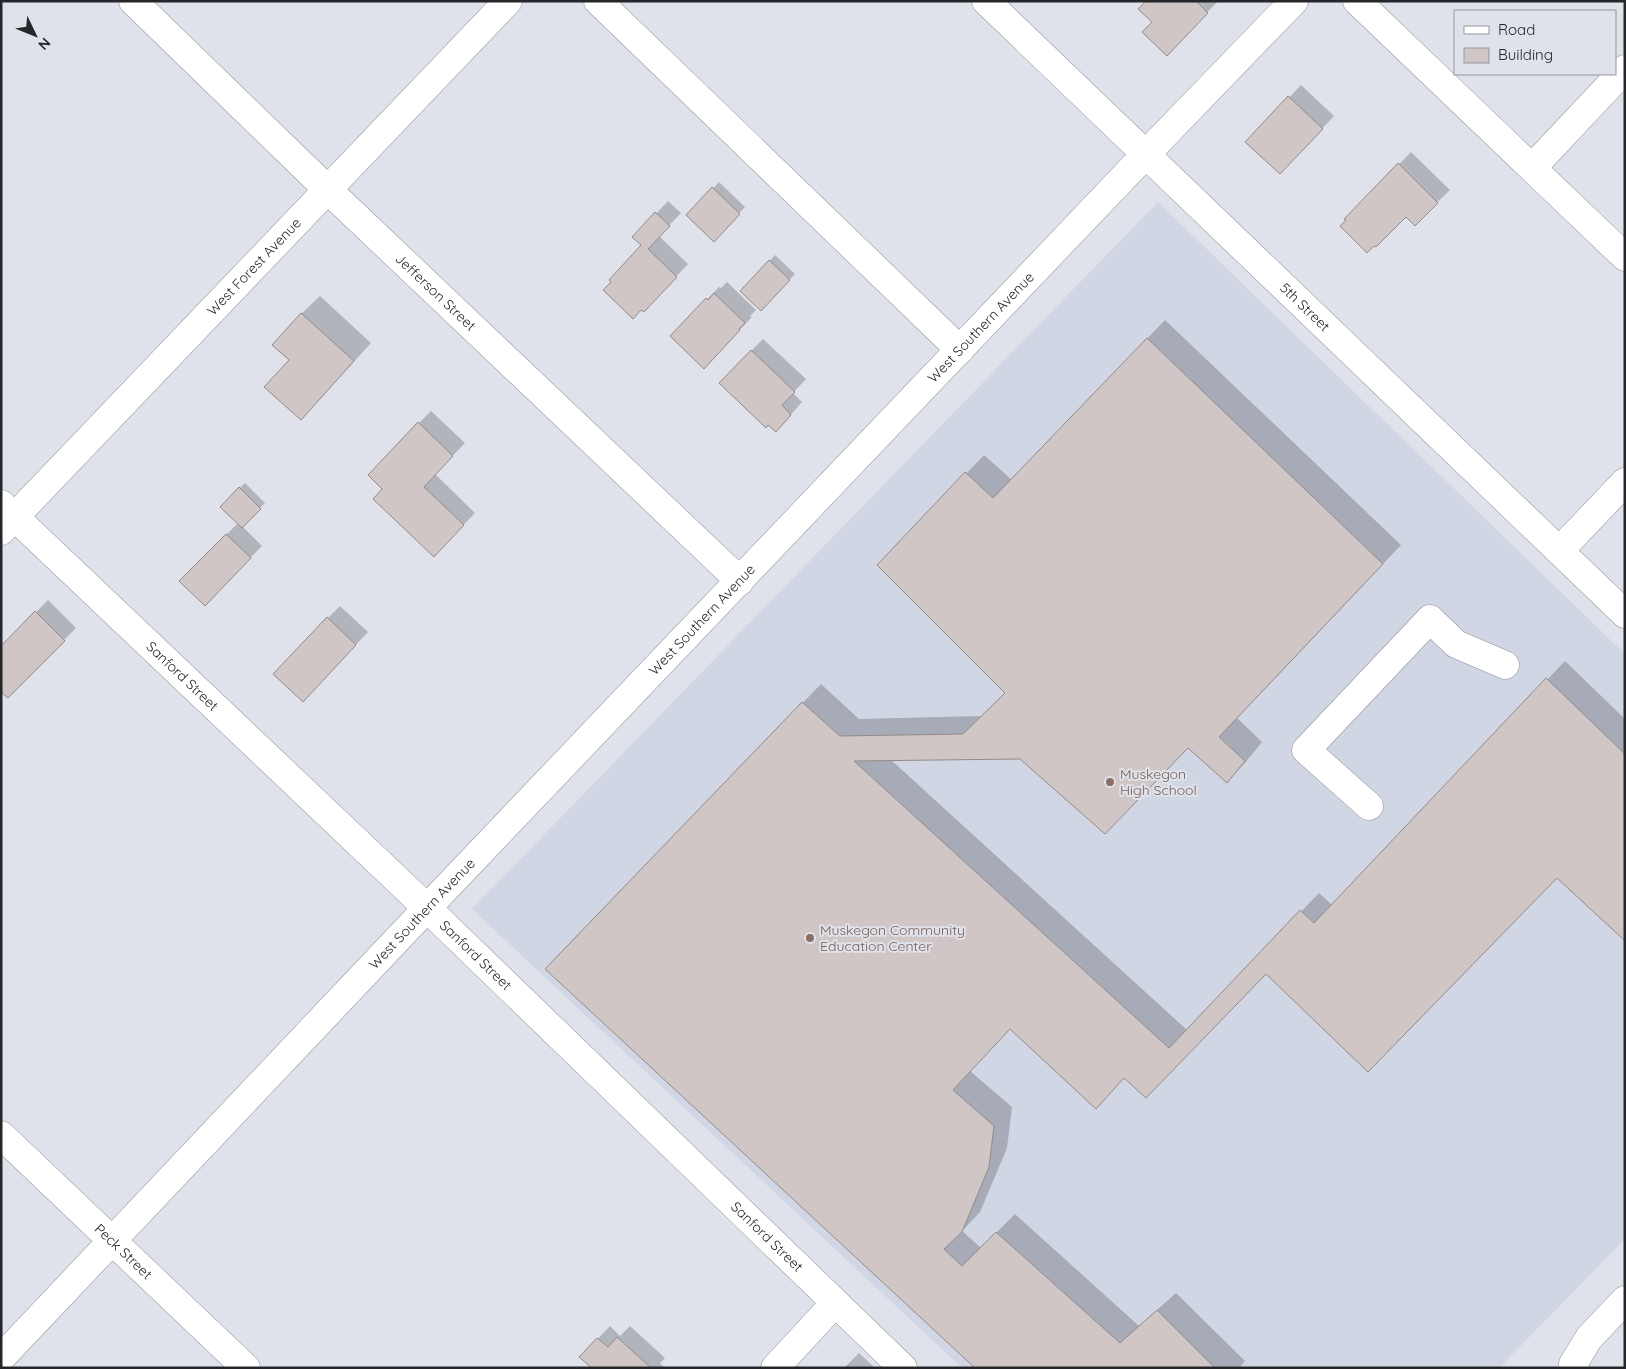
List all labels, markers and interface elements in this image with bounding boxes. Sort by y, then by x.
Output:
north arrow [10,10,60,60]
legend [1454,10,1616,75]
text: Road [1498,20,1535,39]
text: N [34,34,55,54]
text: Building [1498,45,1553,64]
street label: West Forest Avenue [203,214,305,319]
street label: Jefferson Street [392,250,480,335]
street label: West Southern Avenue [924,268,1038,387]
street label: 5th Street [1276,279,1334,335]
street label: West Southern Avenue [645,560,759,679]
street label: Sanford Street [142,637,223,715]
place label: Muskegon High School [1120,765,1197,799]
marker: Muskegon High School [1104,776,1116,788]
street label: West Southern Avenue [365,854,479,973]
street label: Sanford Street [436,916,516,994]
place label: Muskegon Community Education Center [820,921,965,955]
marker: Muskegon Community Education Center [804,932,816,944]
street label: Sanford Street [727,1198,807,1276]
street label: Peck Street [91,1220,156,1283]

